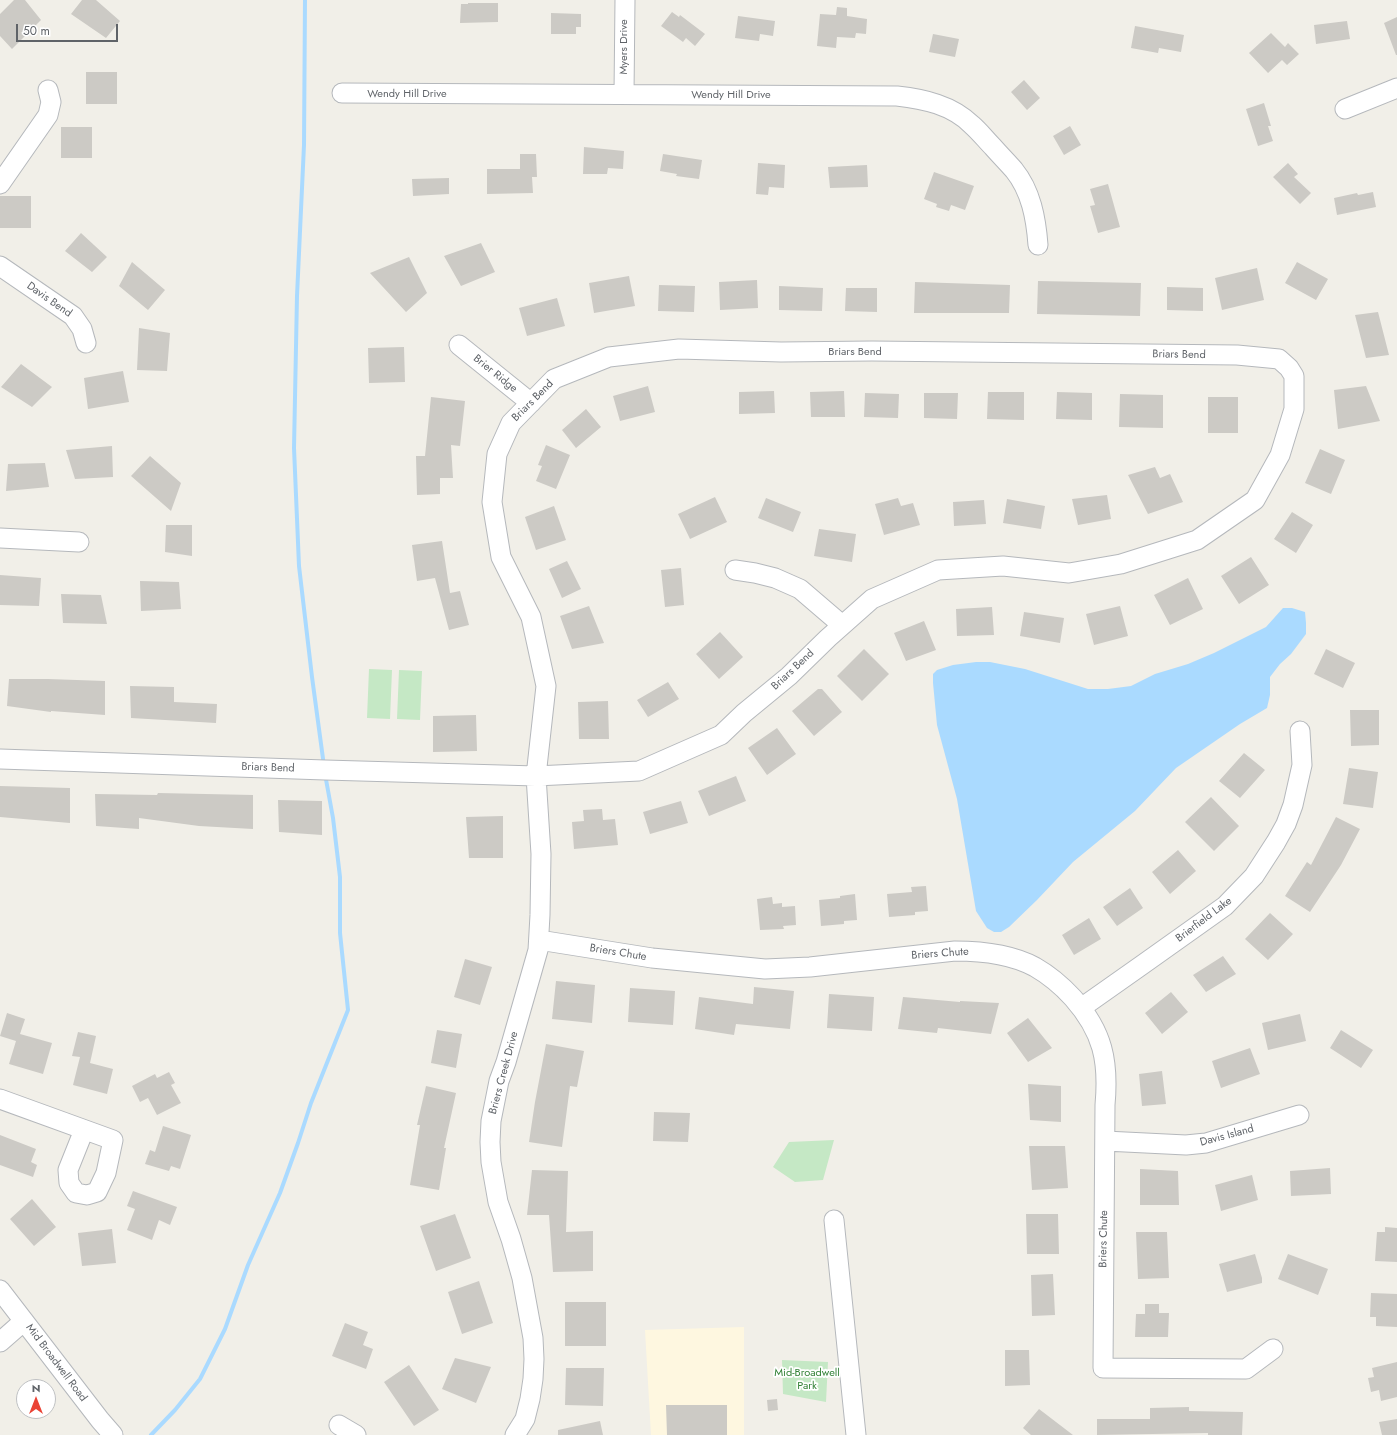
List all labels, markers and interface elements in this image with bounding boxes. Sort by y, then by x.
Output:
scale bar [18,16,120,42]
street label: Myers Drive [617,19,631,75]
text: 50 m [23,22,50,40]
street label: Wendy Hill Drive [367,87,447,101]
street label: Wendy Hill Drive [691,88,771,102]
street label: Davis Bend [24,280,74,320]
street label: Briars Bend [828,345,882,359]
street label: Briars Bend [1152,348,1206,362]
street label: Brier Ridge [470,352,520,396]
street label: Briars Bend [509,377,557,425]
street label: Briars Bend [769,647,817,693]
street label: Briars Bend [241,760,295,776]
street label: Brierfield Lake [1173,895,1235,945]
street label: Briers Chute [589,942,647,964]
street label: Briers Chute [911,945,969,963]
street label: Briers Creek Drive [487,1030,521,1116]
street label: Davis Island [1199,1122,1255,1150]
street label: Briers Chute [1097,1210,1111,1268]
street label: Mid Broadwell Road [23,1322,89,1404]
park label: Mid-Broadwell Park [774,1366,840,1392]
north arrow [16,1379,56,1419]
text: N [32,1380,40,1396]

